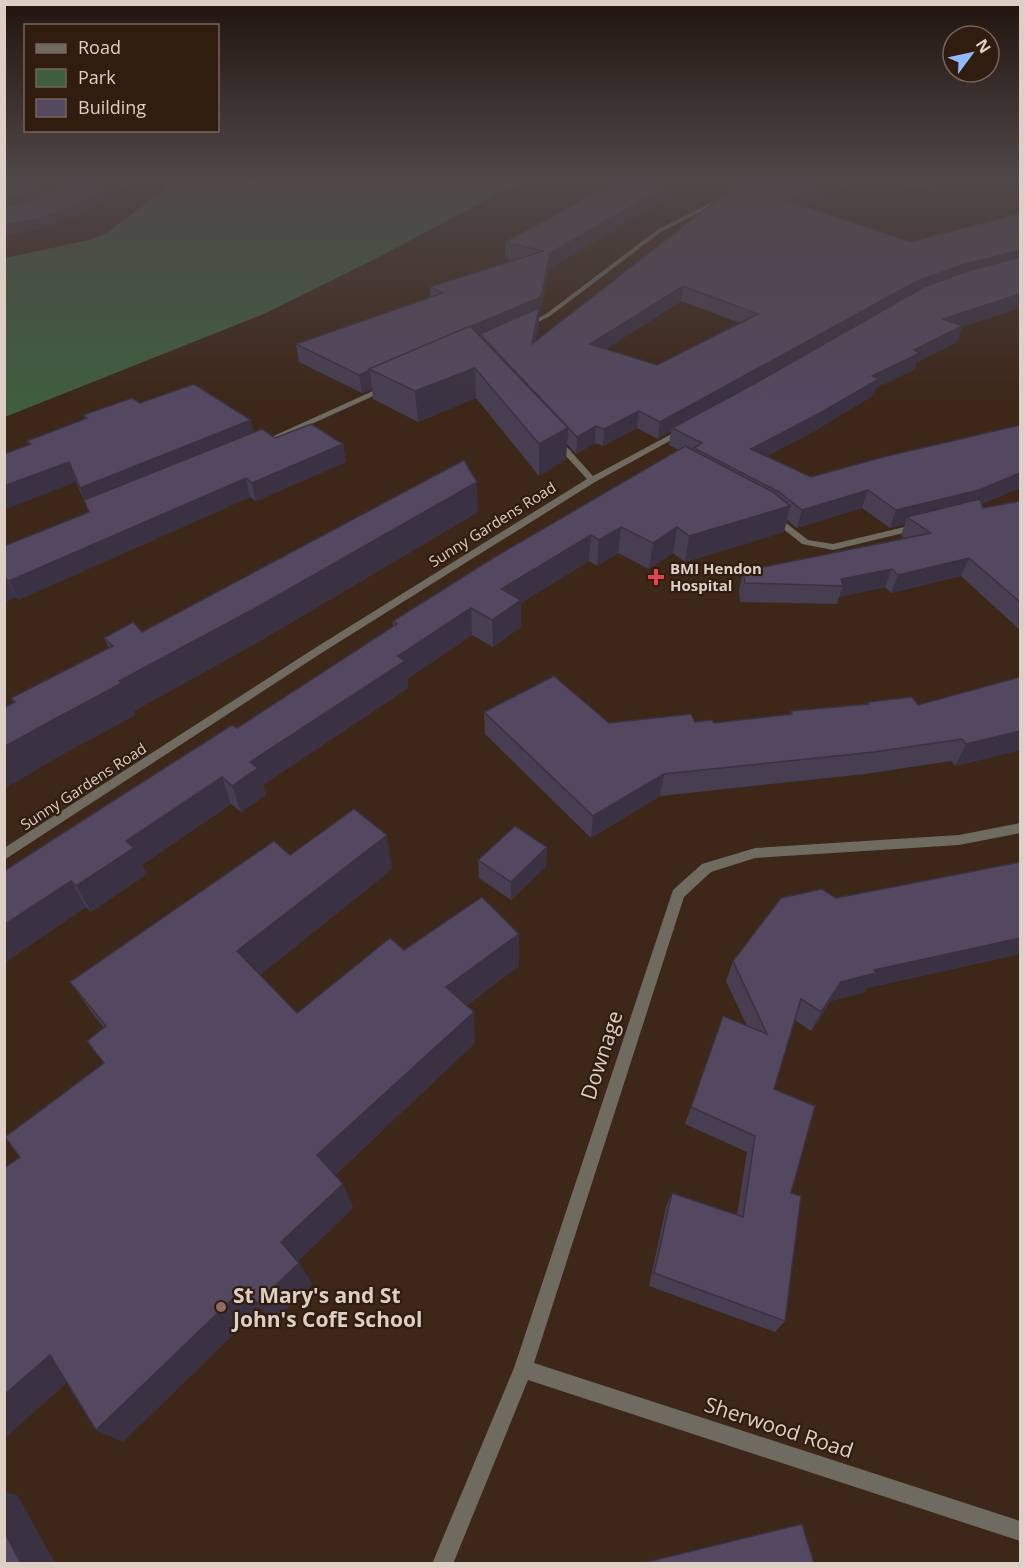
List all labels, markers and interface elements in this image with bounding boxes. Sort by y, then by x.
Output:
legend [24,24,219,132]
north arrow [941,24,1001,84]
text: N [971,34,996,57]
text: Road [78,35,121,59]
text: Park [78,65,116,89]
text: Building [78,95,146,119]
street label: Sunny Gardens Road [425,477,559,571]
place label: BMI Hendon Hospital [670,558,762,595]
marker: BMI Hendon Hospital [647,568,665,586]
street label: Sunny Gardens Road [16,738,150,834]
street label: Downage [573,1007,629,1103]
place label: St Mary's and St John's CofE School [231,1281,422,1333]
marker: St Mary's and St John's CofE School [214,1300,228,1314]
street label: Sherwood Road [701,1390,857,1464]

